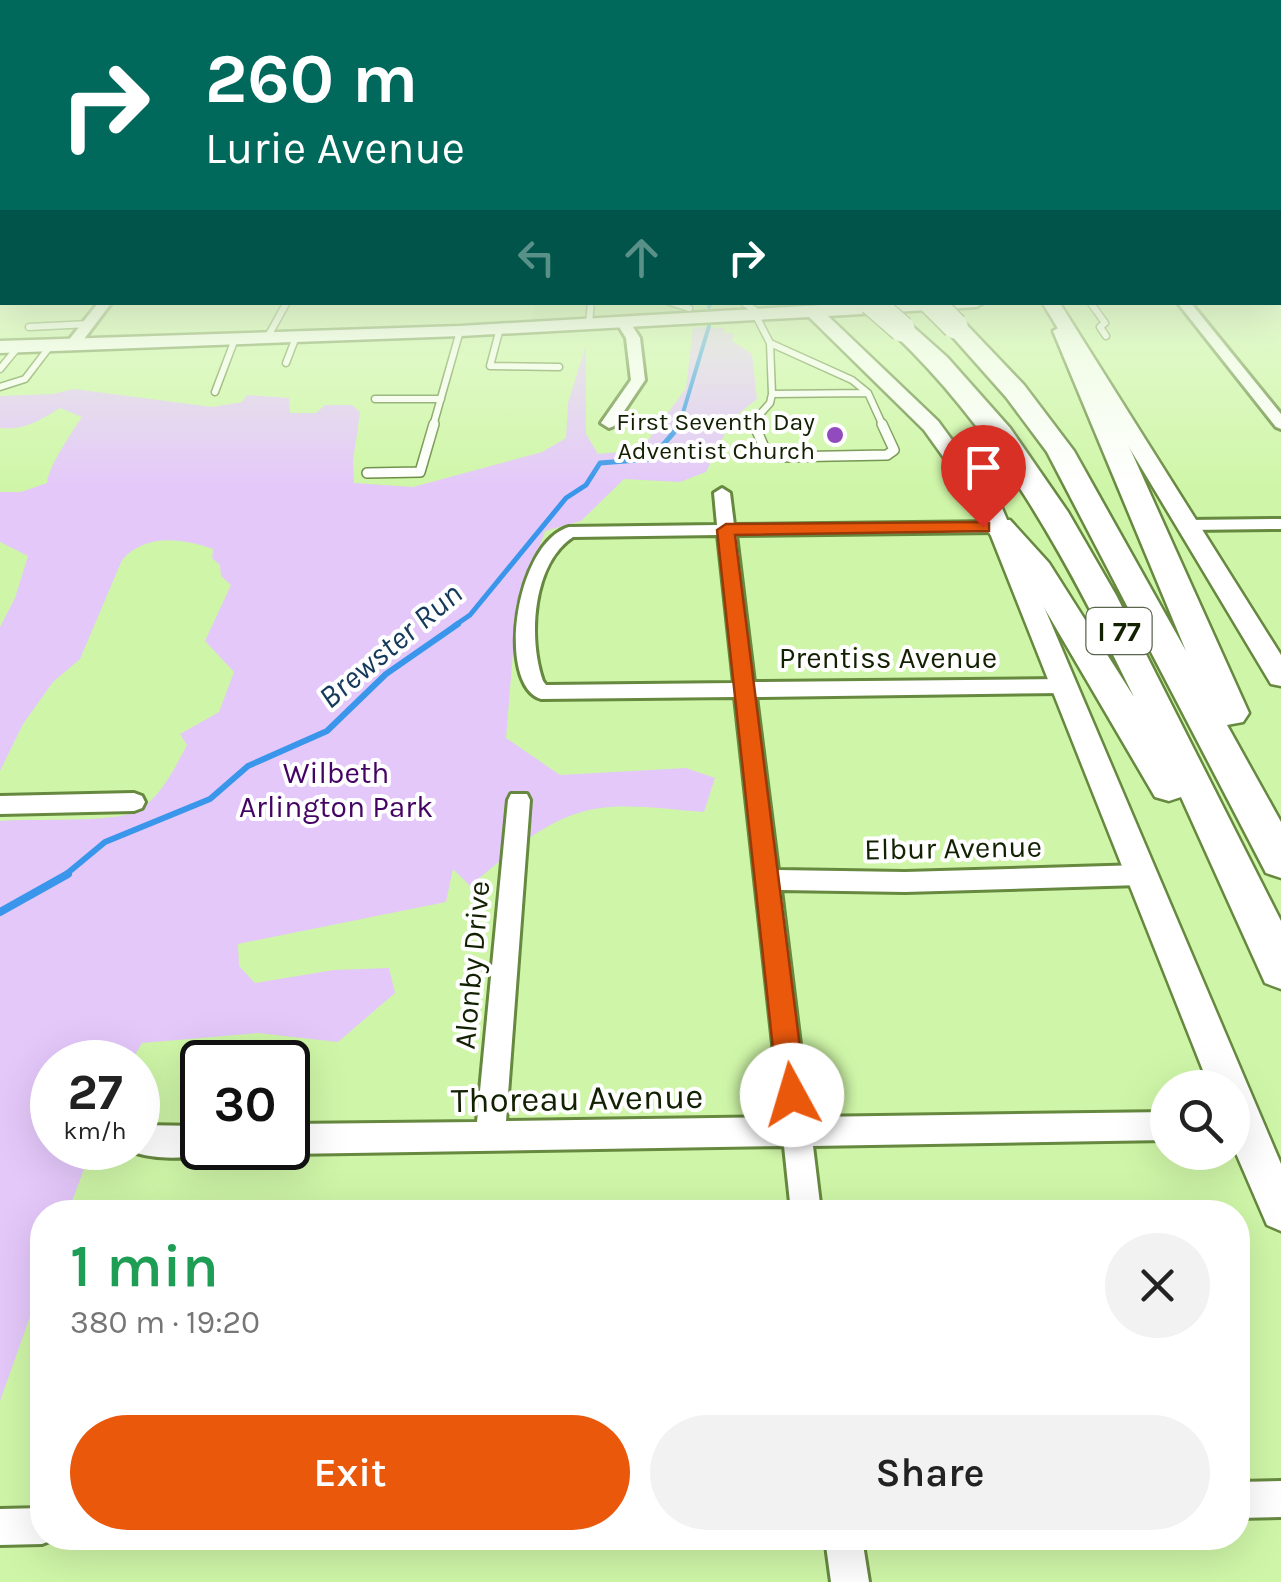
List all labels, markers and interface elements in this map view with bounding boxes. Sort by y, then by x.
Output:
text: 260 m [205,38,418,120]
icon: right [40,40,170,170]
text: Lurie Avenue [205,122,465,174]
icon: left [509,230,564,285]
icon: ahead [614,230,669,285]
icon: right [719,230,774,285]
place label: First Seventh Day Adventist Church [616,407,815,465]
marker: First Seventh Day Adventist Church [824,424,846,446]
pin [941,425,1026,528]
icon: arrive [956,440,1011,495]
water label: Brewster Run [311,575,469,716]
road number: I 77 [1086,608,1152,654]
street label: Prentiss Avenue [779,640,997,676]
park label: Wilbeth Arlington Park [239,755,433,825]
street label: Elbur Avenue [864,828,1042,868]
street label: Alonby Drive [447,879,497,1051]
speed limit sign: 30 [180,1040,310,1170]
position arrow [740,1043,844,1147]
text: 27 [67,1063,123,1122]
map controls [1150,1070,1250,1170]
button: search [1150,1070,1250,1170]
street label: Thoreau Avenue [450,1076,704,1121]
text: km/h [63,1116,127,1145]
text: 1 min [70,1231,219,1301]
button: close [1105,1233,1210,1338]
text: 380 m · 19:20 [70,1304,260,1341]
button: Exit [70,1415,630,1530]
button: Share [650,1415,1210,1530]

